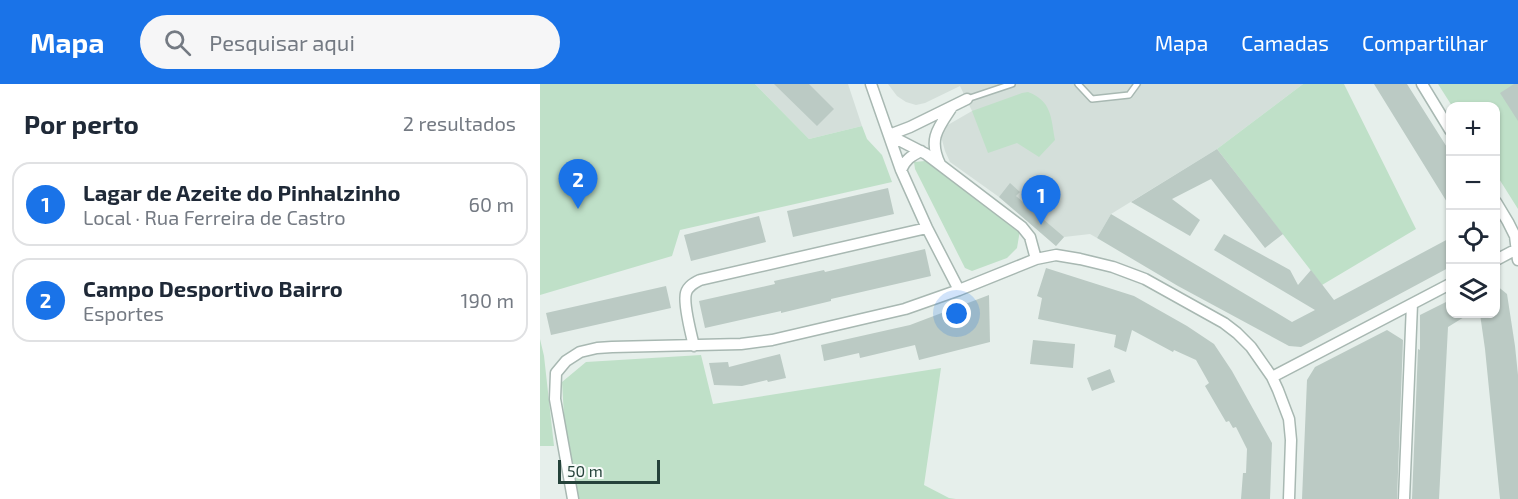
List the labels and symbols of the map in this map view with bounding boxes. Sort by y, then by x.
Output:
pin: 2 [558,160,597,209]
pin: 1 [1022,176,1060,225]
your location [942,299,971,328]
scale bar [558,457,660,484]

